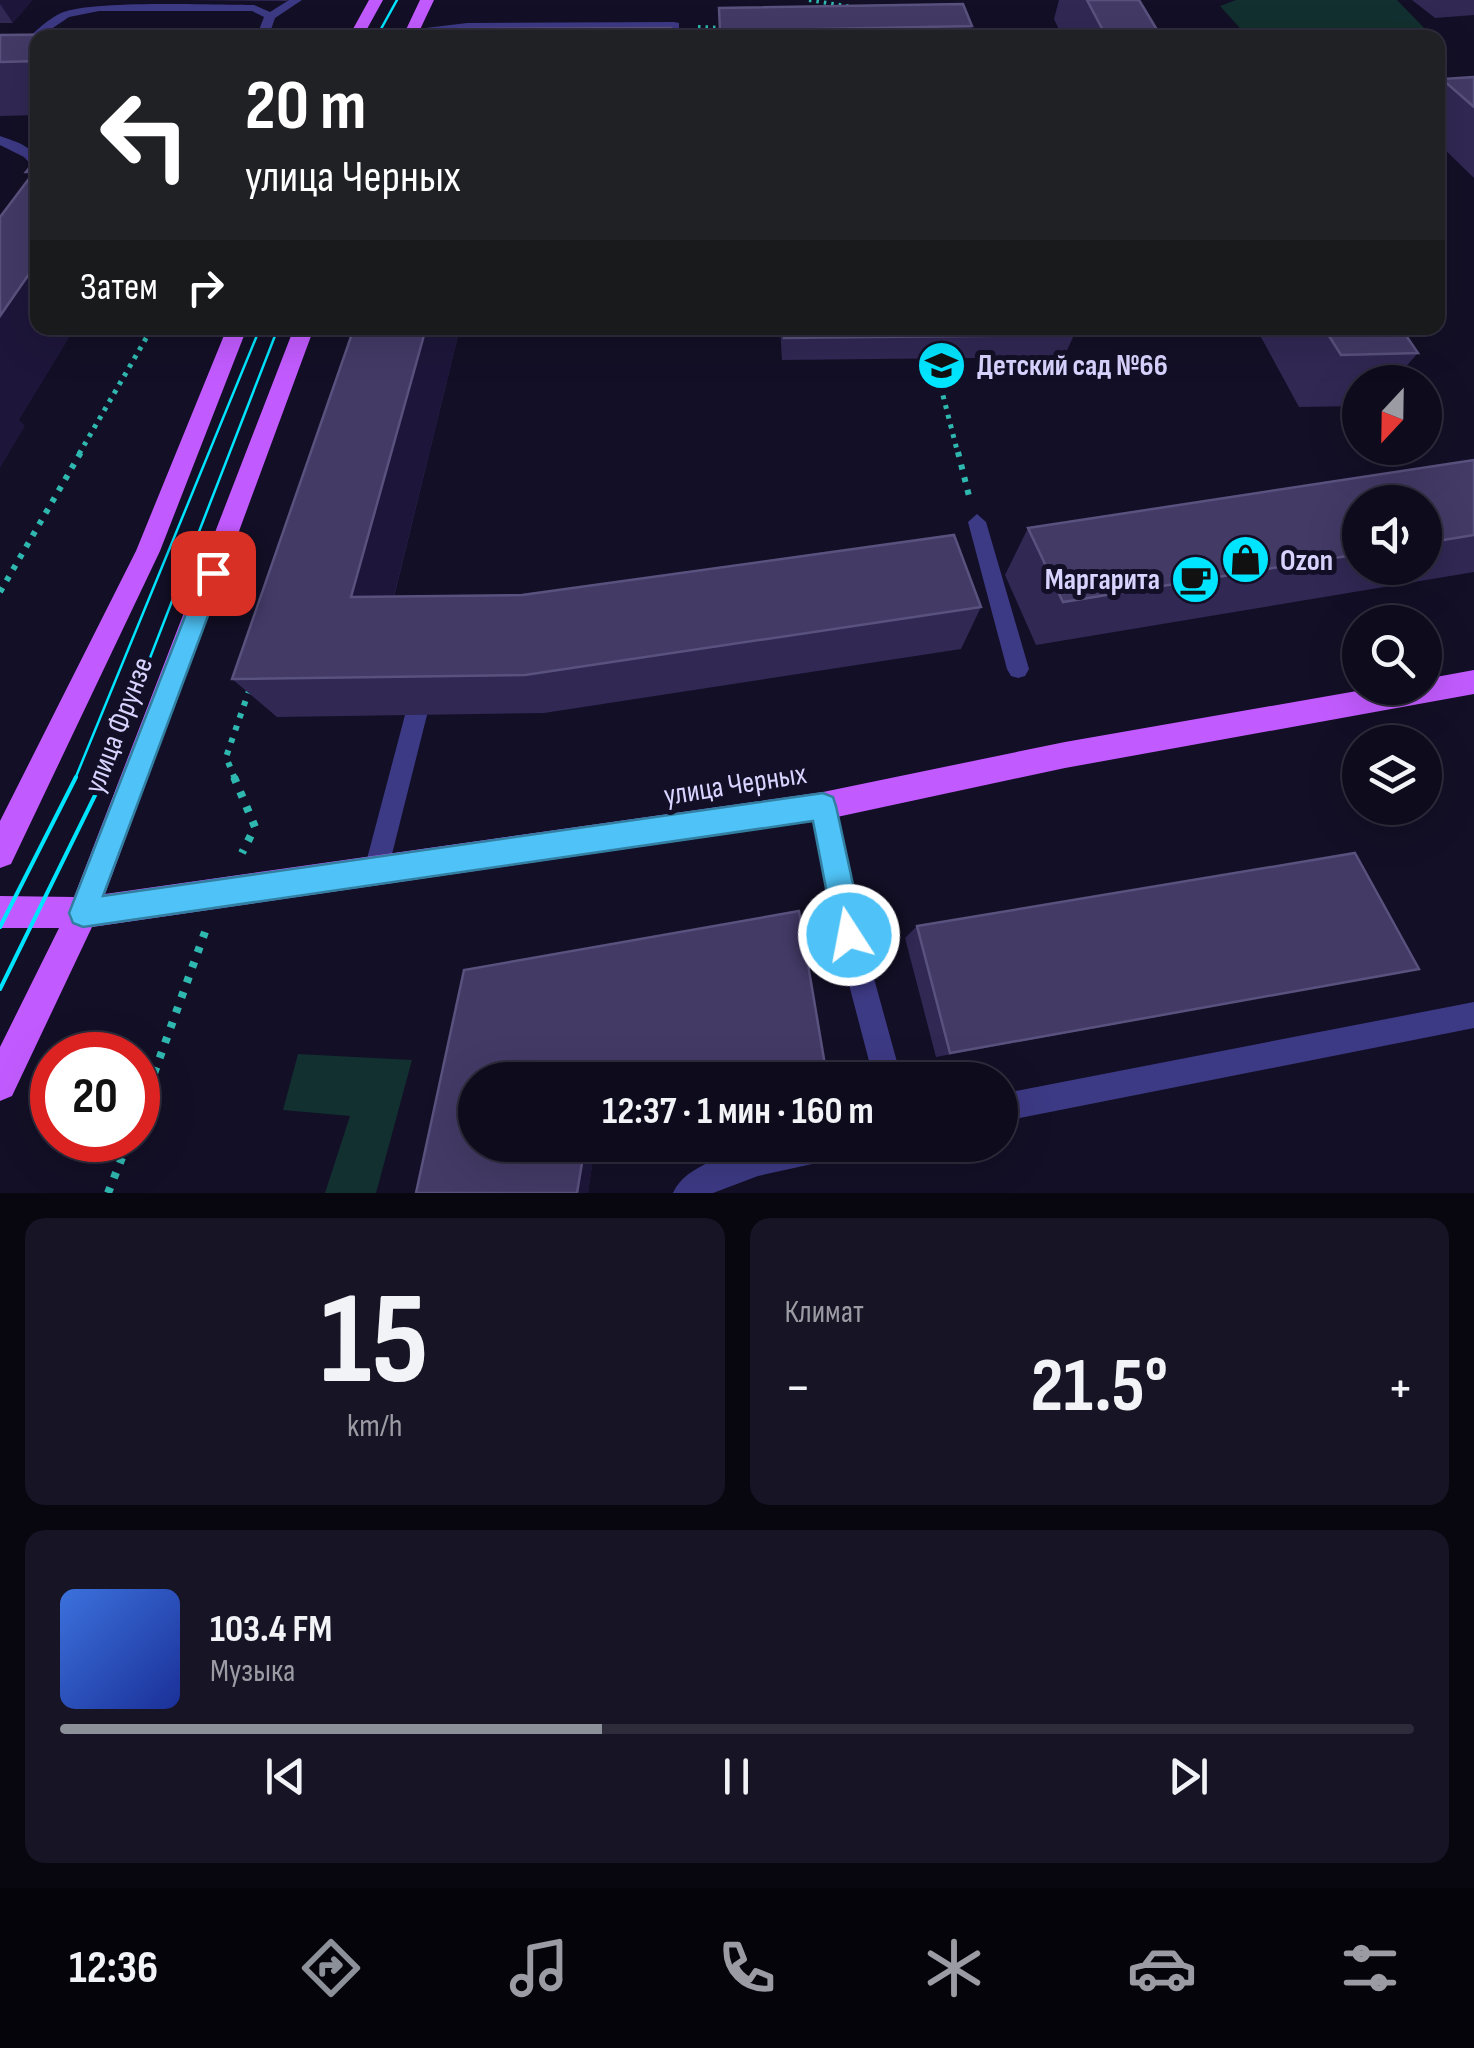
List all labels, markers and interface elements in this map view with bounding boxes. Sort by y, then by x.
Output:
text: 20 m [245,65,366,149]
icon: left [80,70,210,200]
text: улица Черных [245,150,461,205]
icon: right [178,260,233,315]
text: Затем [80,265,158,310]
school or university icon: Детский сад №66 [916,339,968,391]
place label: Детский сад №66 [977,348,1168,384]
north arrow [1342,365,1442,465]
map controls [1342,365,1442,825]
button: sound [1342,485,1442,585]
pin [171,531,256,616]
shop icon: Ozon [1219,534,1271,586]
place label: Ozon [1280,543,1333,579]
icon: arrive [186,546,241,601]
cafe icon: Маргарита [1169,553,1221,605]
place label: Маргарита [1045,562,1160,598]
button: search [1342,605,1442,705]
street label: улица Фрунзе [77,652,161,798]
button: layers [1342,725,1442,825]
street label: улица Черных [661,756,809,814]
position arrow [797,883,901,987]
speed limit sign: 20 [30,1032,160,1162]
text: 12:37 · 1 мин · 160 m [602,1089,874,1134]
text: 15 [321,1264,429,1420]
text: Климат [785,1293,864,1332]
text: 21.5° [1030,1342,1168,1433]
text: − [785,1355,811,1422]
text: + [1387,1355,1414,1422]
text: km/h [347,1407,402,1446]
text: 103.4 FM [210,1607,332,1652]
text: Музыка [210,1652,295,1691]
icon: previous [258,1749,313,1804]
icon: pause [709,1749,764,1804]
icon: next [1161,1749,1216,1804]
icon: directions [296,1933,366,2003]
icon: music [504,1933,574,2003]
icon: phone [712,1933,782,2003]
icon: climate [919,1933,989,2003]
icon: car [1127,1933,1197,2003]
icon: filters [1335,1933,1405,2003]
text: 12:36 [69,1941,158,1996]

